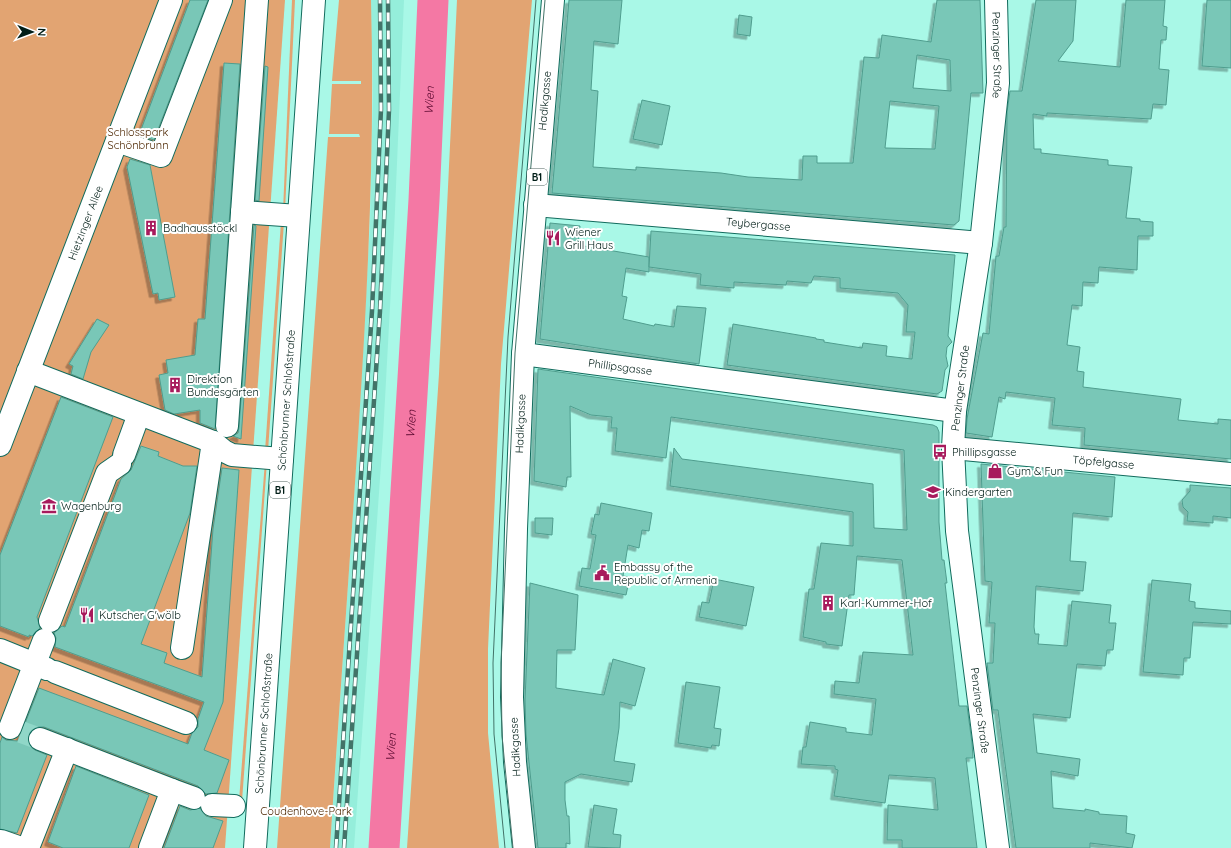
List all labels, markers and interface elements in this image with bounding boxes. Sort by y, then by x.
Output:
street label: Penzinger Straße [989,11,1005,99]
north arrow [12,12,52,52]
text: N [35,28,49,36]
street label: Hadikgasse [535,70,554,131]
water label: Wien [420,85,437,115]
park label: Schlosspark Schönbrunn [107,125,169,152]
road number: B1 [527,169,547,185]
street label: Hietzinger Allee [65,184,106,262]
street label: Teybergasse [725,214,791,234]
building icon: Badhausstöckl [142,219,160,237]
place label: Badhausstöckl [163,221,237,235]
place label: Wiener Grill Haus [565,225,613,252]
restaurant icon: Wiener Grill Haus [544,229,562,247]
street label: Schönbrunner Schloßstraße [274,329,298,471]
street label: Penzinger Straße [948,344,972,432]
street label: Phillipsgasse [587,356,653,378]
place label: Direktion Bundesgärten [187,372,259,399]
building icon: Direktion Bundesgärten [166,376,184,394]
street label: Hadikgasse [512,394,528,454]
water label: Wien [402,408,419,438]
bus stop icon: Phillipsgasse [931,443,949,461]
place label: Phillipsgasse [952,445,1016,459]
street label: Töpfelgasse [1072,452,1135,472]
shop icon: Gym & Fun [986,462,1004,480]
place label: Gym & Fun [1007,464,1063,478]
road number: B1 [270,482,290,498]
school or university icon: Kindergarten [924,483,942,501]
place label: Kindergarten [945,485,1012,499]
museum icon: Wagenburg [40,497,58,515]
place label: Wagenburg [61,499,121,513]
place label: Embassy of the Republic of Armenia [614,560,717,587]
public building icon: Embassy of the Republic of Armenia [593,564,611,582]
building icon: Karl-Kummer-Hof [819,594,837,612]
place label: Karl-Kummer-Hof [840,596,932,610]
restaurant icon: Kutscher G'wölb [78,606,96,624]
place label: Kutscher G'wölb [99,608,181,622]
street label: Schönbrunner Schloßstraße [252,652,276,794]
street label: Penzinger Straße [968,667,993,754]
street label: Hadikgasse [506,717,524,777]
water label: Wien [382,732,399,762]
park label: Coudenhove-Park [260,804,352,818]

